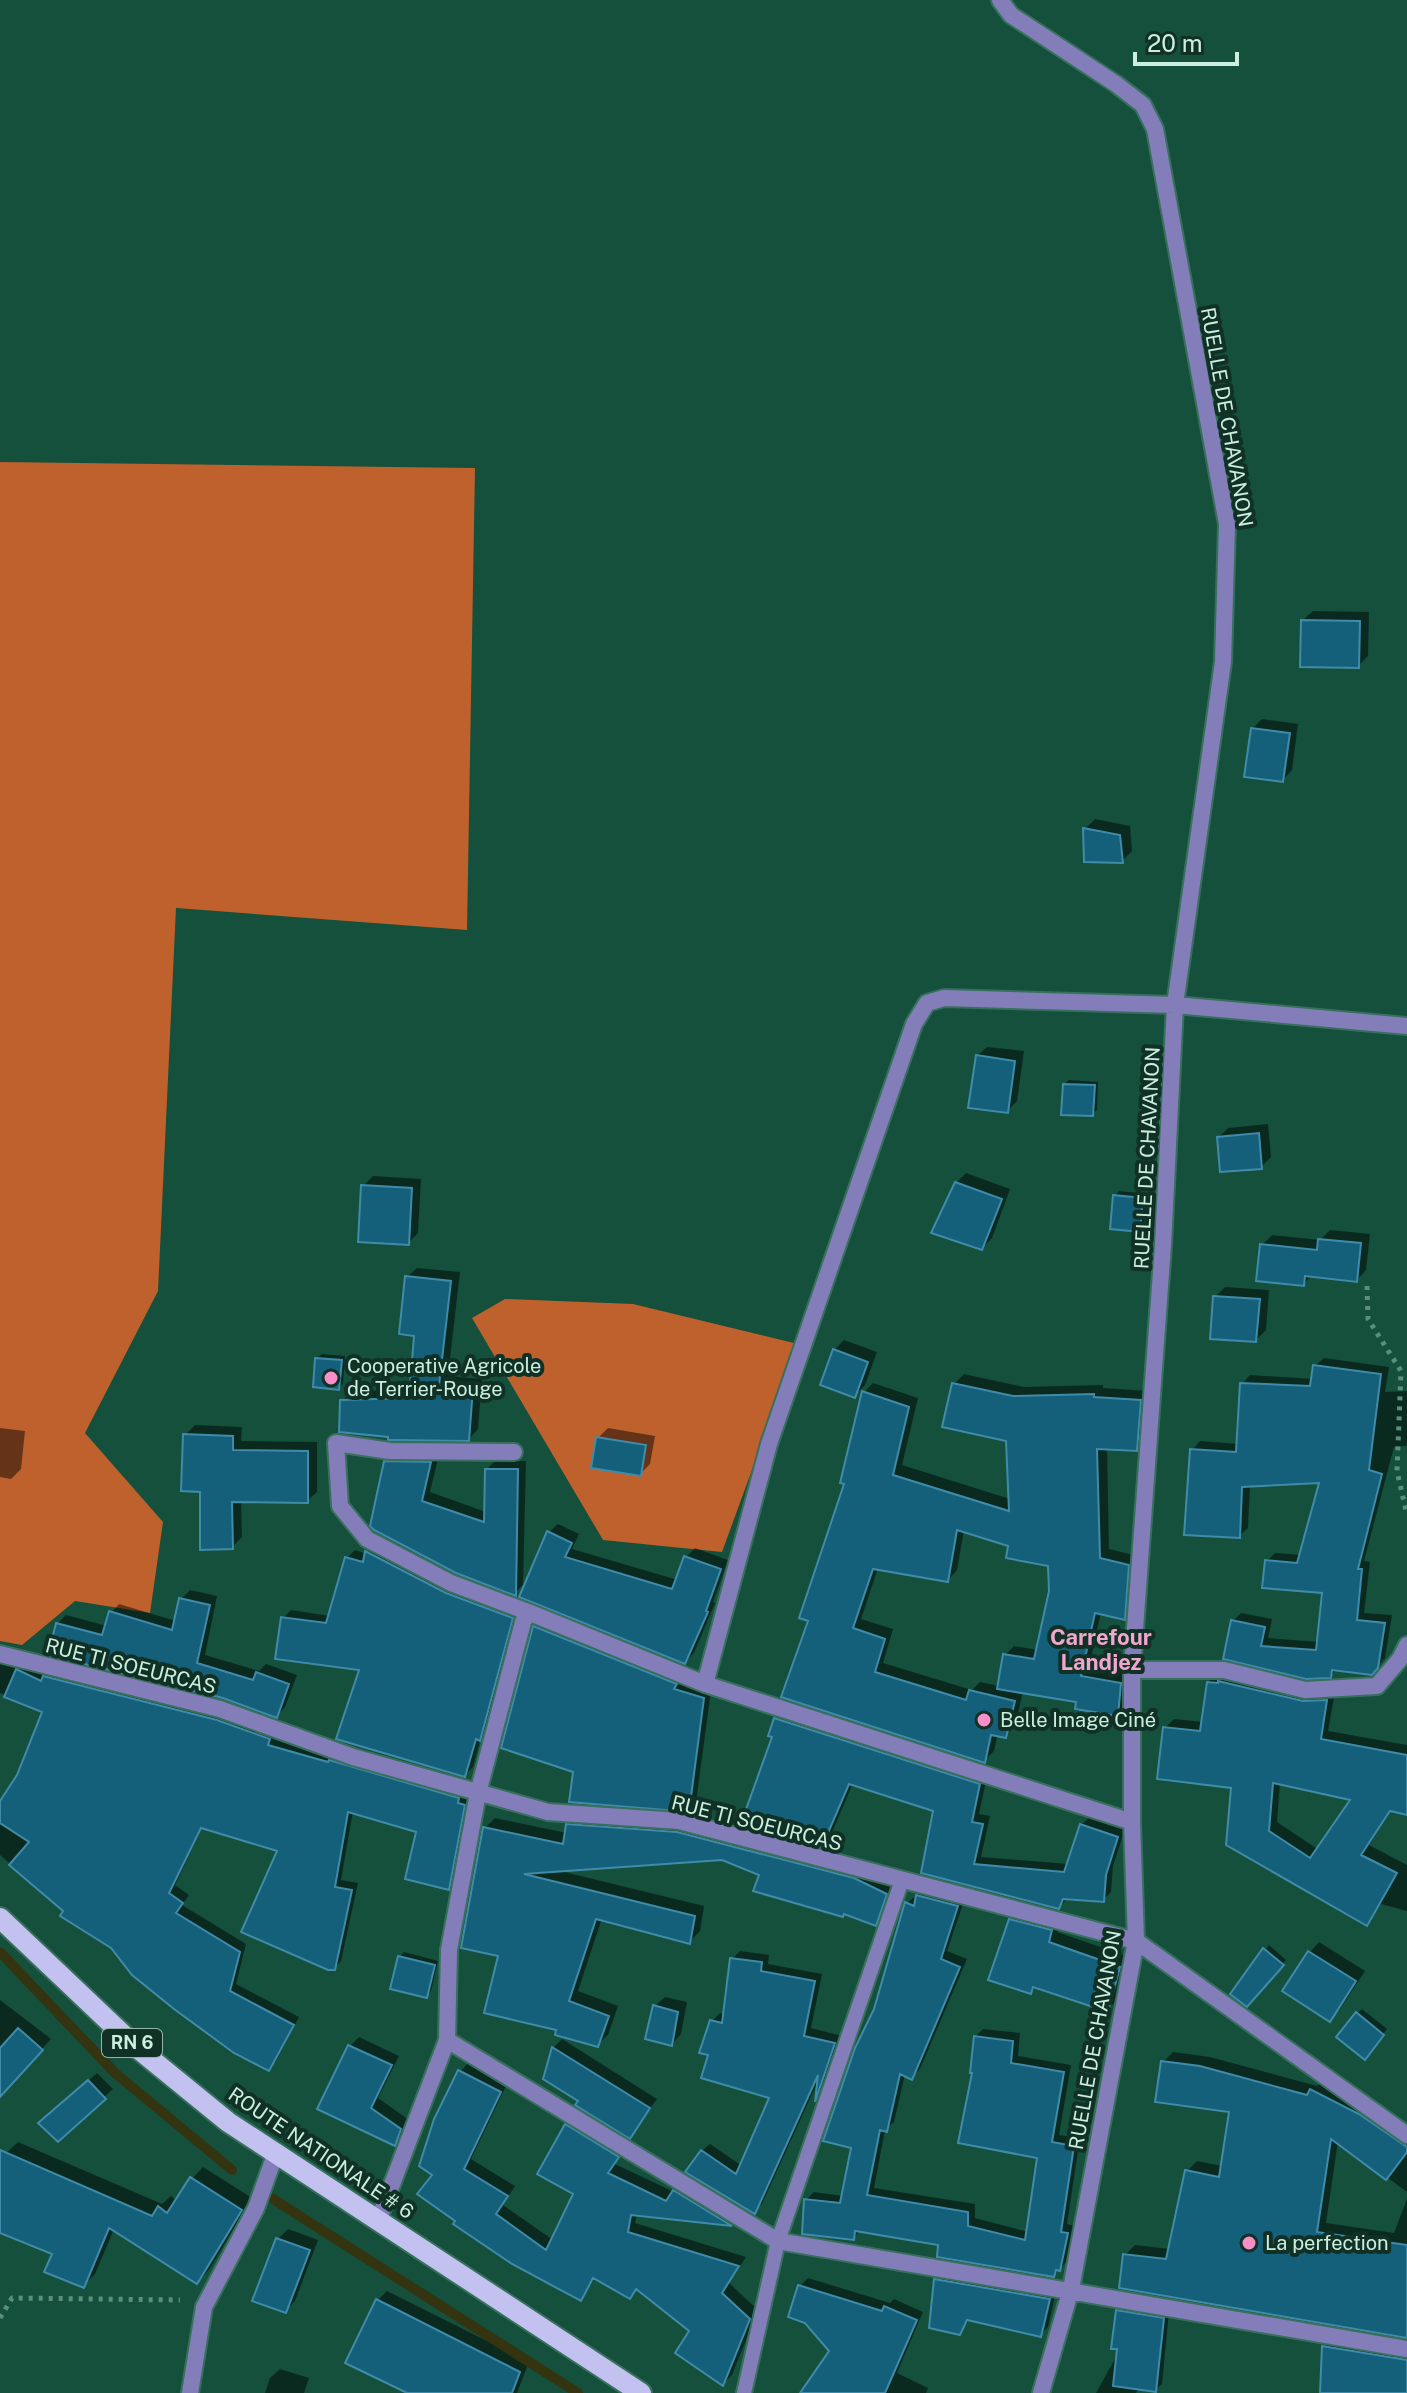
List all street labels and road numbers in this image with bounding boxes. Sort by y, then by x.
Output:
street label: RUELLE DE CHAVANON [1196,305,1258,529]
street label: RUELLE DE CHAVANON [1129,1046,1165,1270]
street label: RUE TI SOEURCAS [43,1633,219,1699]
street label: RUE TI SOEURCAS [669,1790,845,1856]
street label: RUELLE DE CHAVANON [1064,1928,1126,2152]
road number: RN 6 [102,2029,162,2057]
street label: ROUTE NATIONALE # 6 [224,2082,418,2224]

